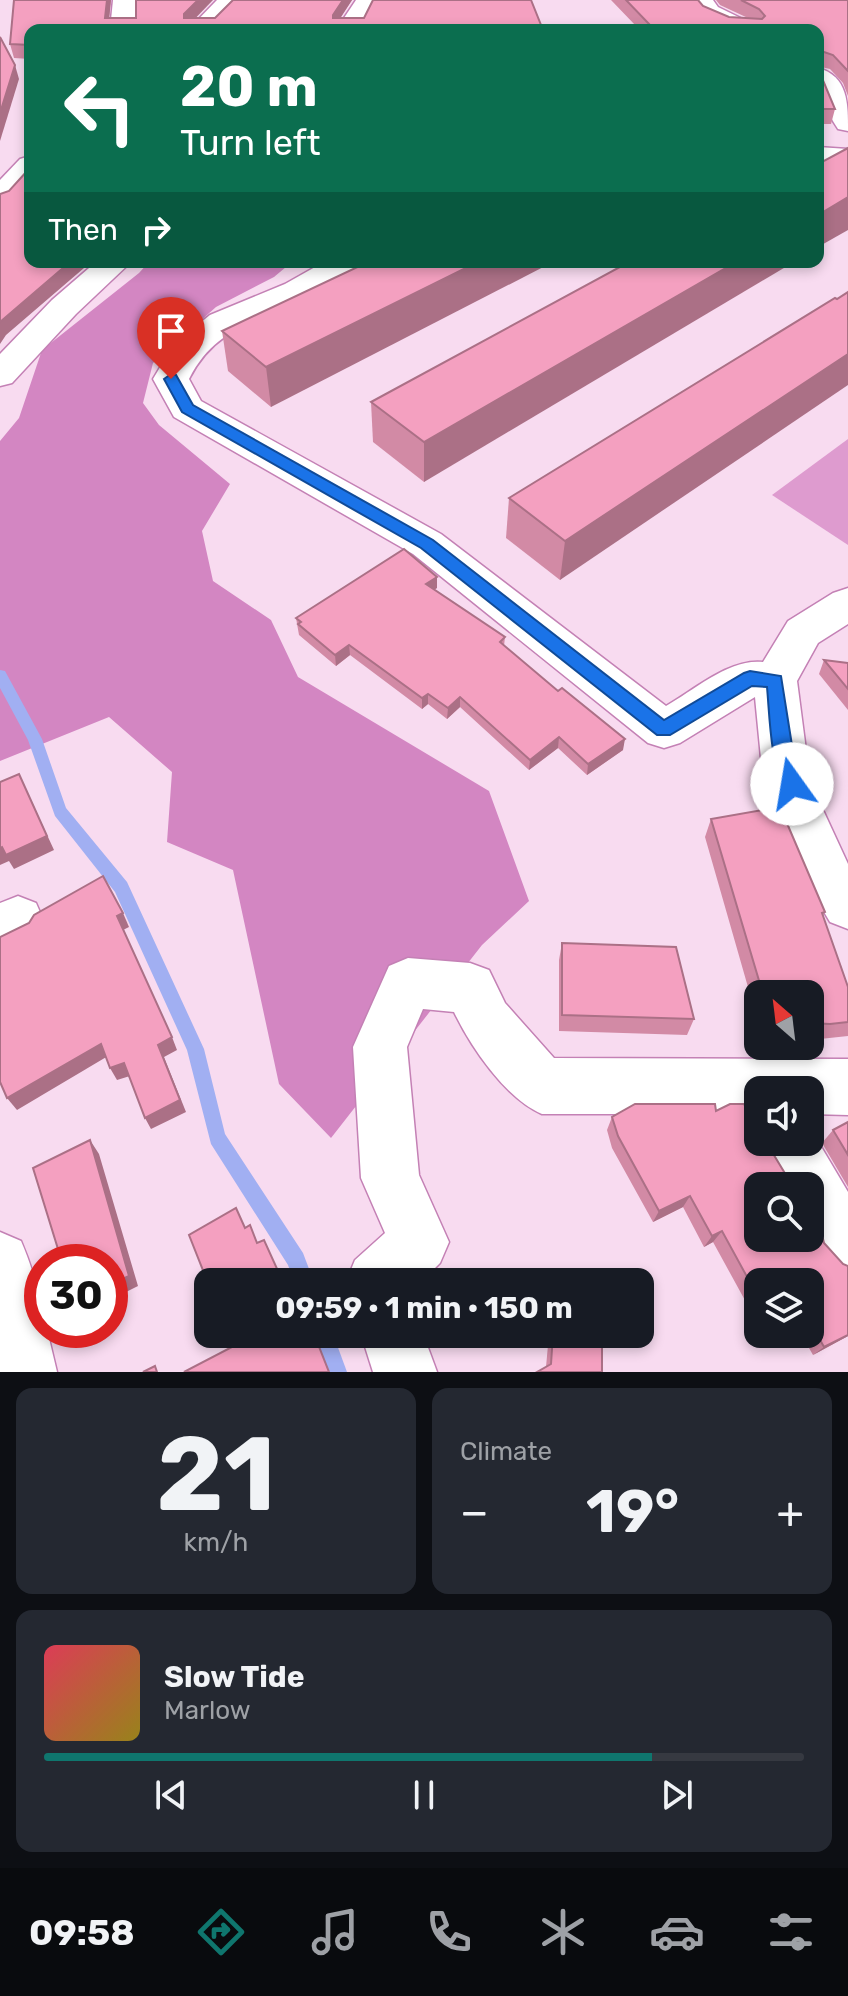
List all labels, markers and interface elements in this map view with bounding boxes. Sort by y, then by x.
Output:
text: 20 m [180,54,318,120]
icon: left [48,56,152,160]
text: Turn left [180,121,321,164]
icon: right [134,208,178,252]
text: Then [48,212,118,248]
pin [137,297,205,379]
icon: arrive [149,309,193,353]
position arrow [750,742,834,826]
north arrow [744,980,824,1060]
map controls [744,980,824,1348]
button: sound [744,1076,824,1156]
button: search [744,1172,824,1252]
speed limit sign: 30 [24,1244,128,1348]
button: layers [744,1268,824,1348]
text: 09:59 · 1 min · 150 m [275,1290,573,1326]
text: 21 [156,1413,276,1536]
text: Climate [460,1436,552,1467]
text: 19° [586,1476,679,1547]
text: − [460,1486,489,1538]
text: + [777,1486,804,1538]
text: km/h [184,1527,248,1558]
text: Slow Tide [164,1659,304,1695]
text: Marlow [164,1695,251,1726]
icon: previous [149,1773,193,1817]
icon: pause [402,1773,446,1817]
icon: next [655,1773,699,1817]
icon: directions [193,1904,249,1960]
icon: music [307,1904,363,1960]
icon: phone [421,1904,477,1960]
icon: climate [535,1904,591,1960]
icon: car [649,1904,705,1960]
icon: filters [763,1904,819,1960]
text: 09:58 [29,1911,135,1954]

